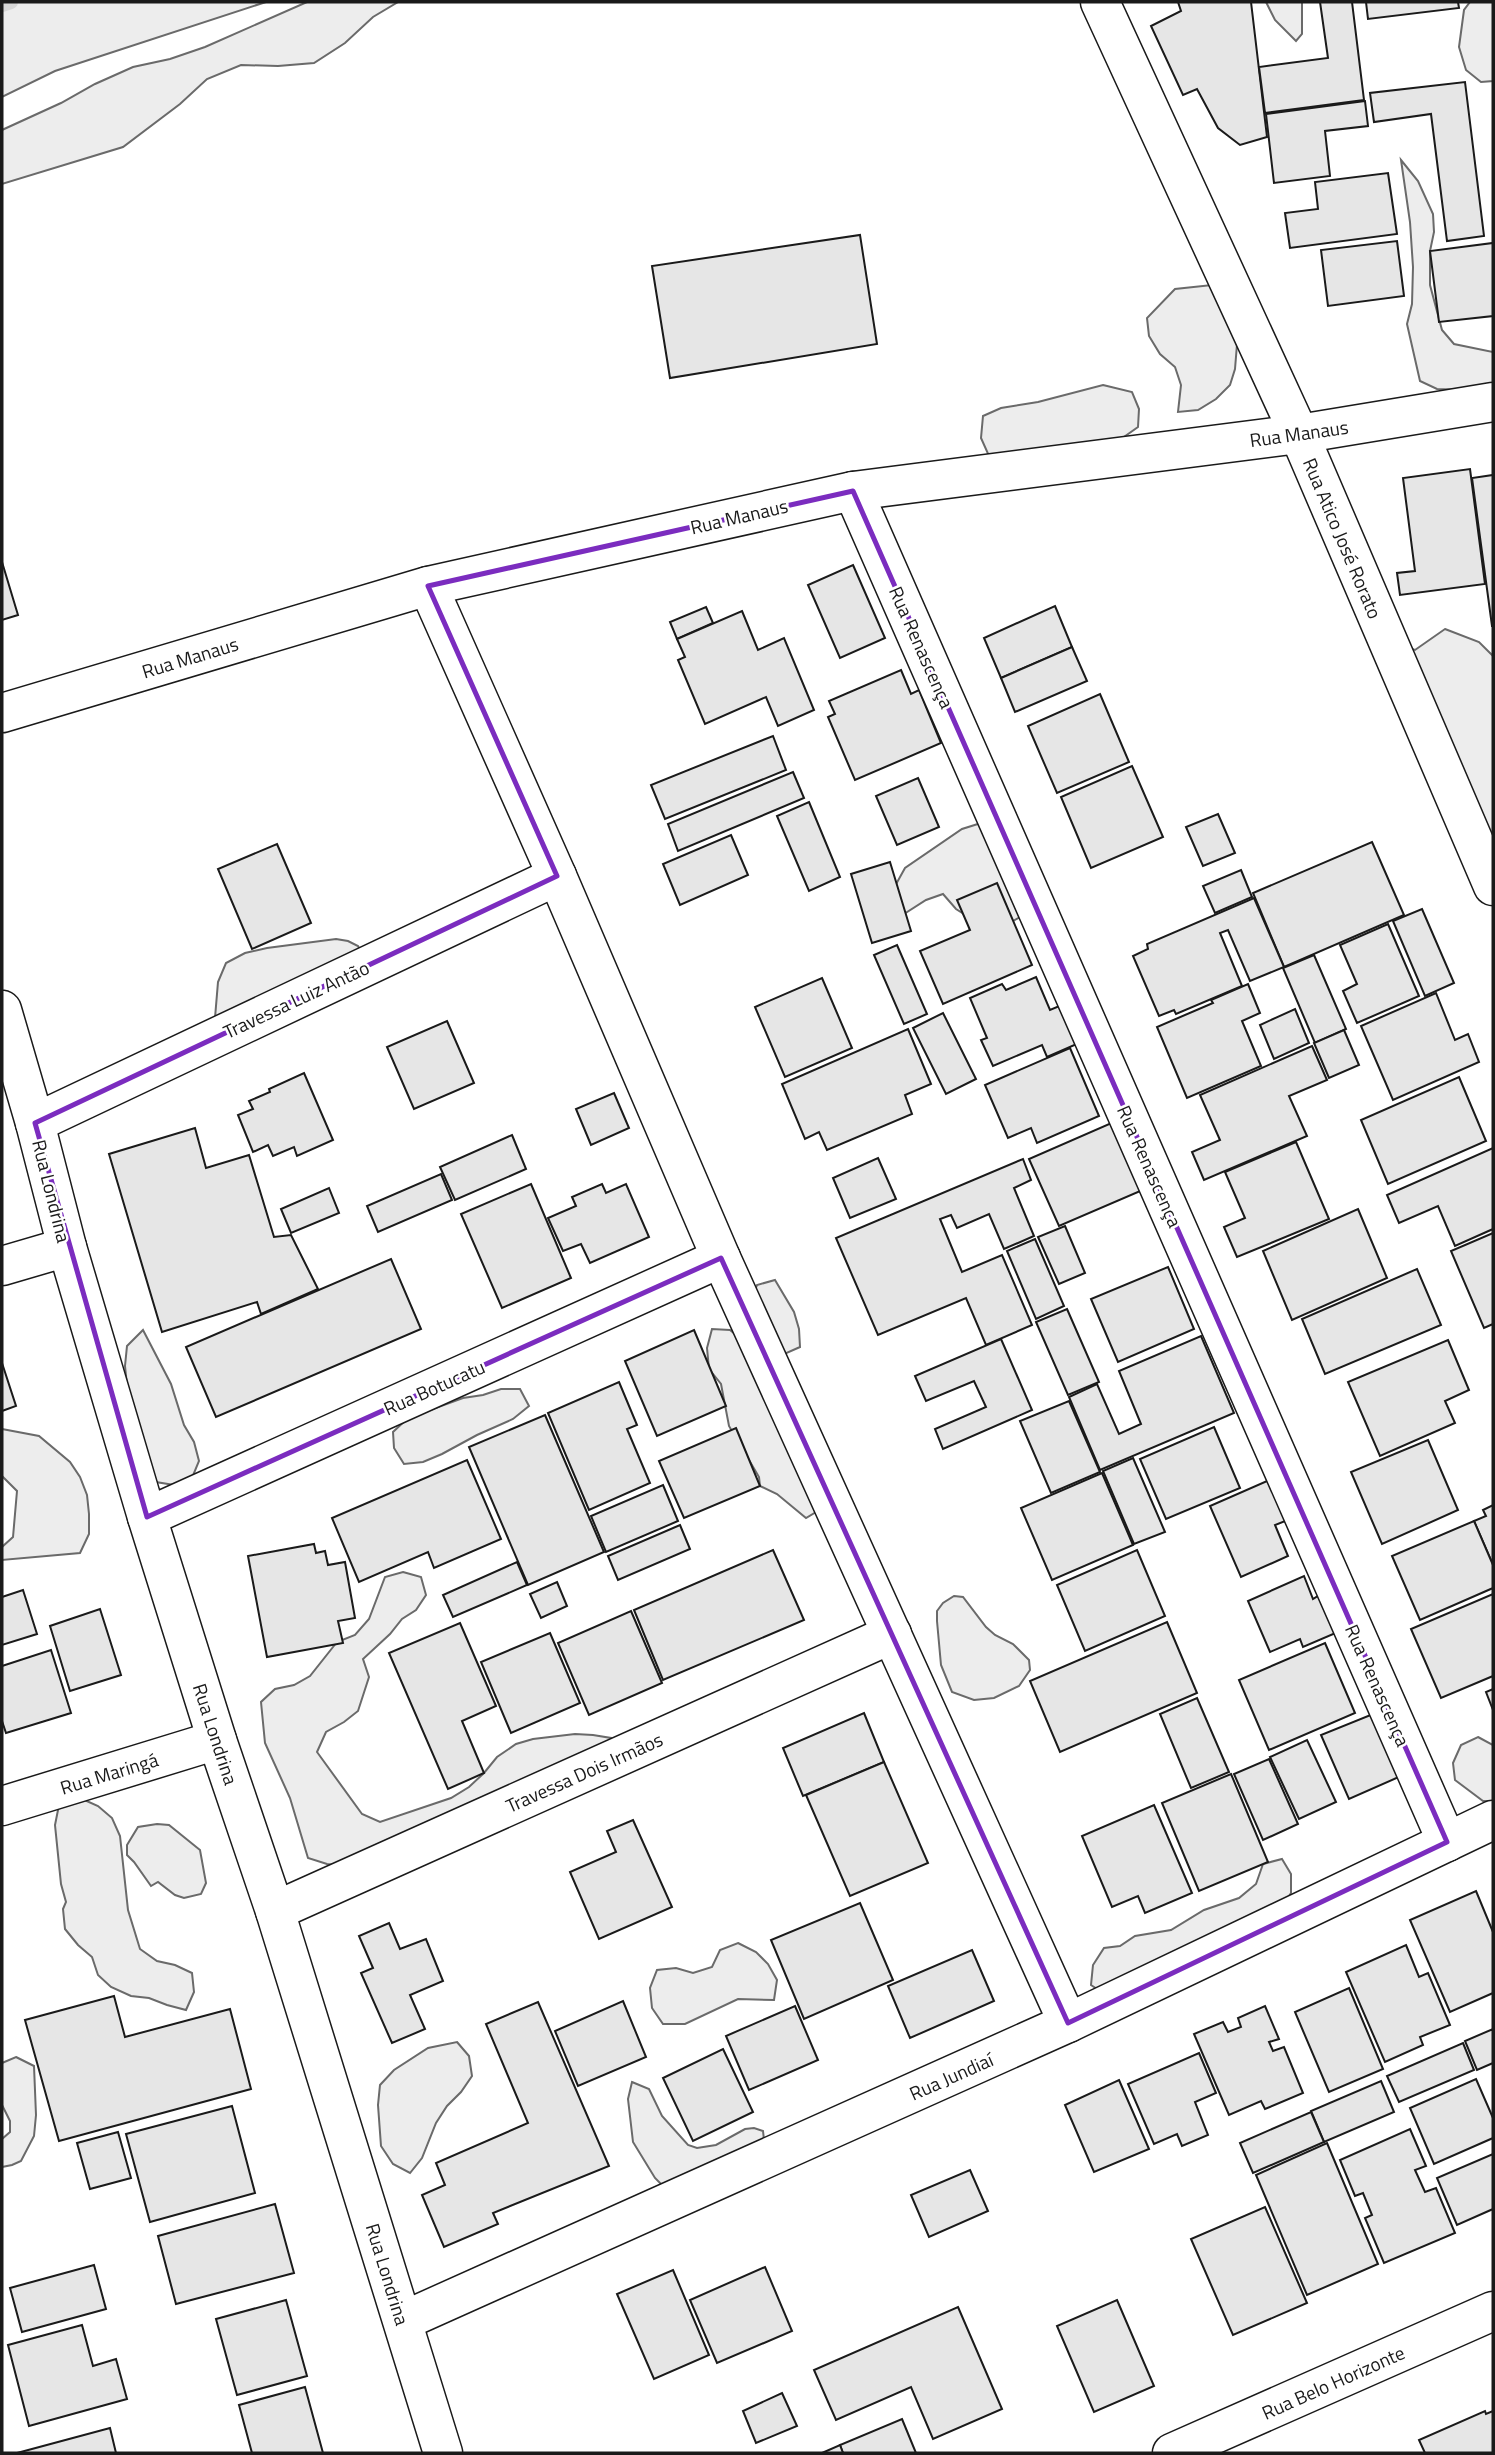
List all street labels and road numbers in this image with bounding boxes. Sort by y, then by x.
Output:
street label: Rua Manaus [1248,412,1350,454]
street label: Rua Atico José Rorato [1296,453,1390,623]
street label: Rua Manaus [687,491,791,541]
street label: Rua Renascença [882,581,962,713]
street label: Rua Manaus [138,629,242,685]
street label: Travessa Luiz Antão [218,952,374,1046]
street label: Rua Renascença [1110,1100,1190,1232]
street label: Rua Londrina [25,1136,79,1246]
street label: Rua Botucatu [379,1352,489,1422]
street label: Rua Renascença [1338,1619,1418,1751]
street label: Rua Londrina [186,1679,246,1789]
street label: Travessa Dois Irmãos [501,1724,667,1820]
street label: Rua Maringá [56,1744,162,1802]
street label: Rua Jundiaí [904,2044,999,2107]
street label: Rua Londrina [359,2219,417,2329]
street label: Rua Belo Horizonte [1257,2337,1409,2427]

